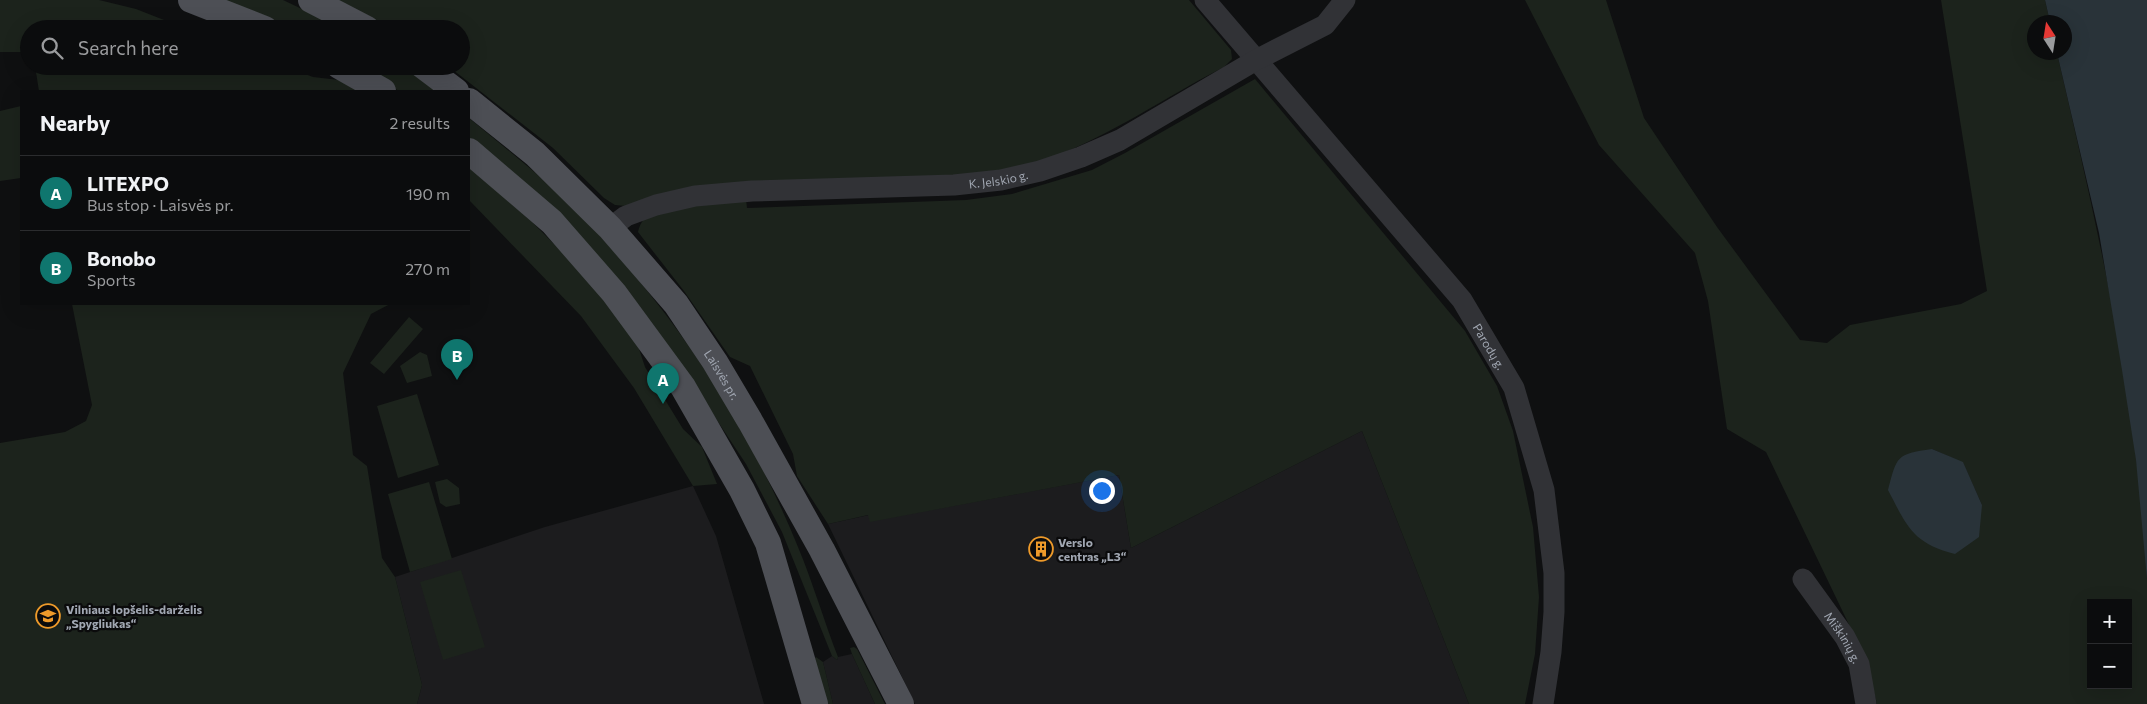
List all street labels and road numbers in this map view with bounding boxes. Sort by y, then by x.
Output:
street label: K. Jelskio g. [968,167,1029,190]
street label: Parodų g. [1470,321,1509,372]
street label: Laisvės pr. [702,347,743,402]
street label: Miškinių g. [1822,609,1864,666]

